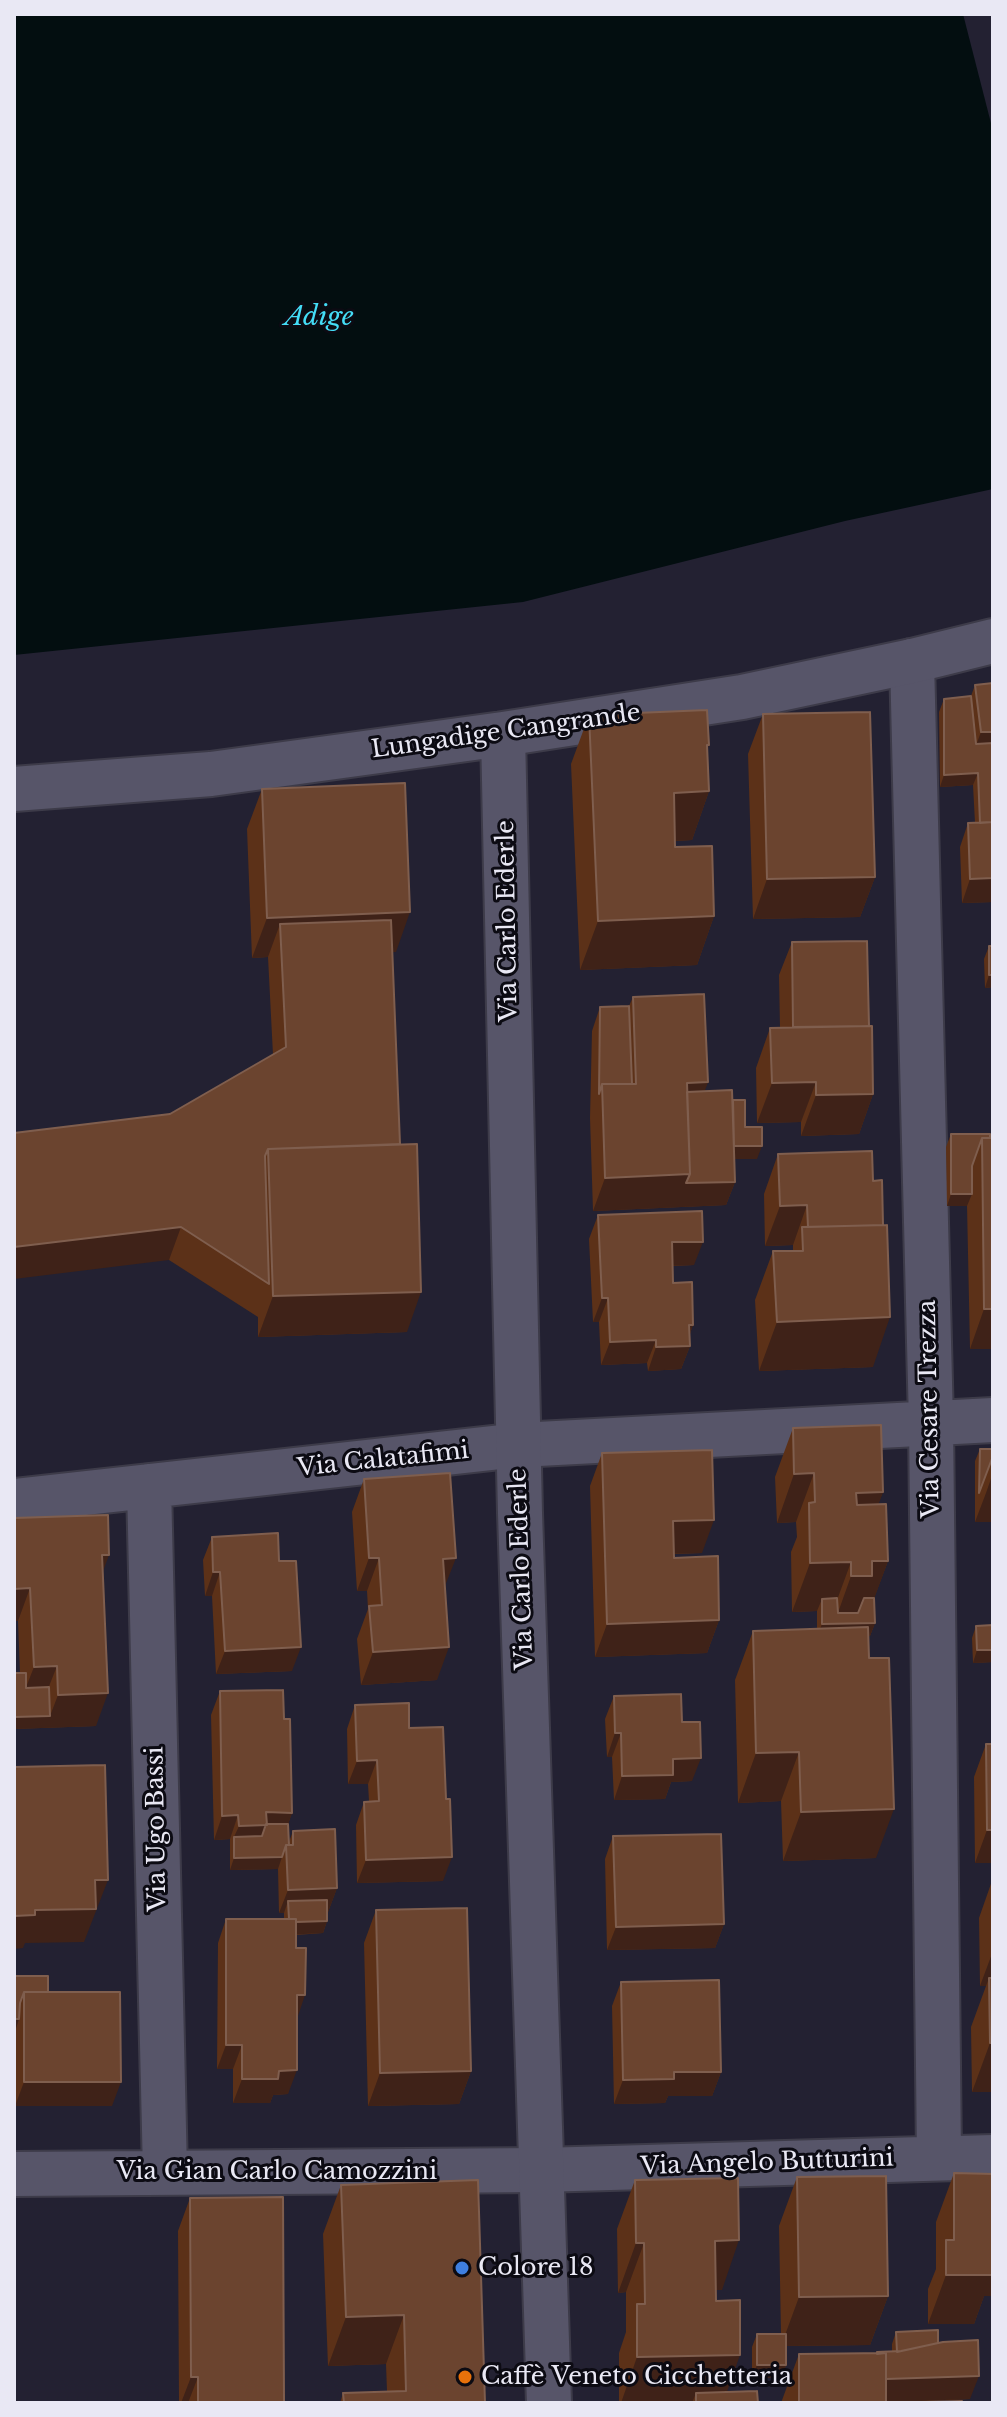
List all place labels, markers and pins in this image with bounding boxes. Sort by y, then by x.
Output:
place label: Colore 18 [478,2254,594,2282]
marker: Colore 18 [453,2259,471,2277]
place label: Caffè Veneto Cicchetteria [481,2363,792,2391]
marker: Caffè Veneto Cicchetteria [456,2368,474,2386]

